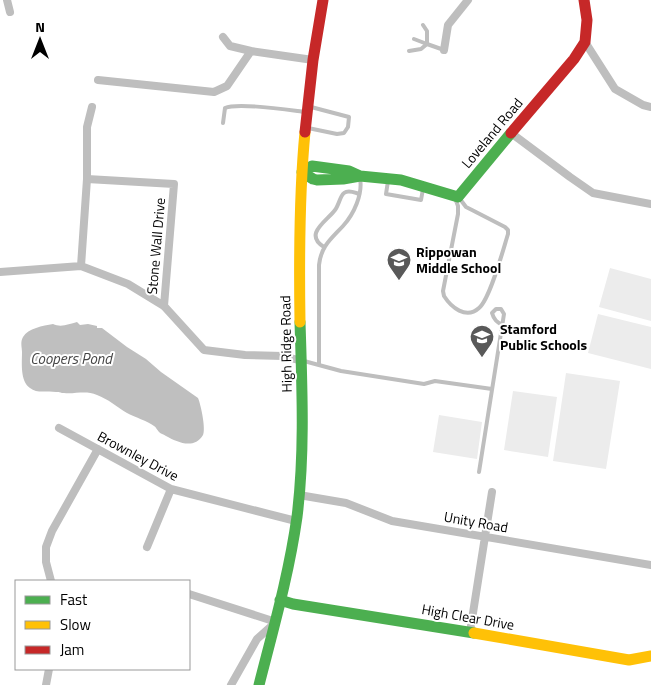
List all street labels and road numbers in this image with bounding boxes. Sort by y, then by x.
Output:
street label: Loveland Road [456,93,527,172]
street label: Stone Wall Drive [141,197,170,295]
street label: High Ridge Road [274,295,297,393]
street label: Brownley Drive [94,425,183,486]
street label: Unity Road [442,506,510,537]
street label: High Clear Drive [420,598,516,635]

